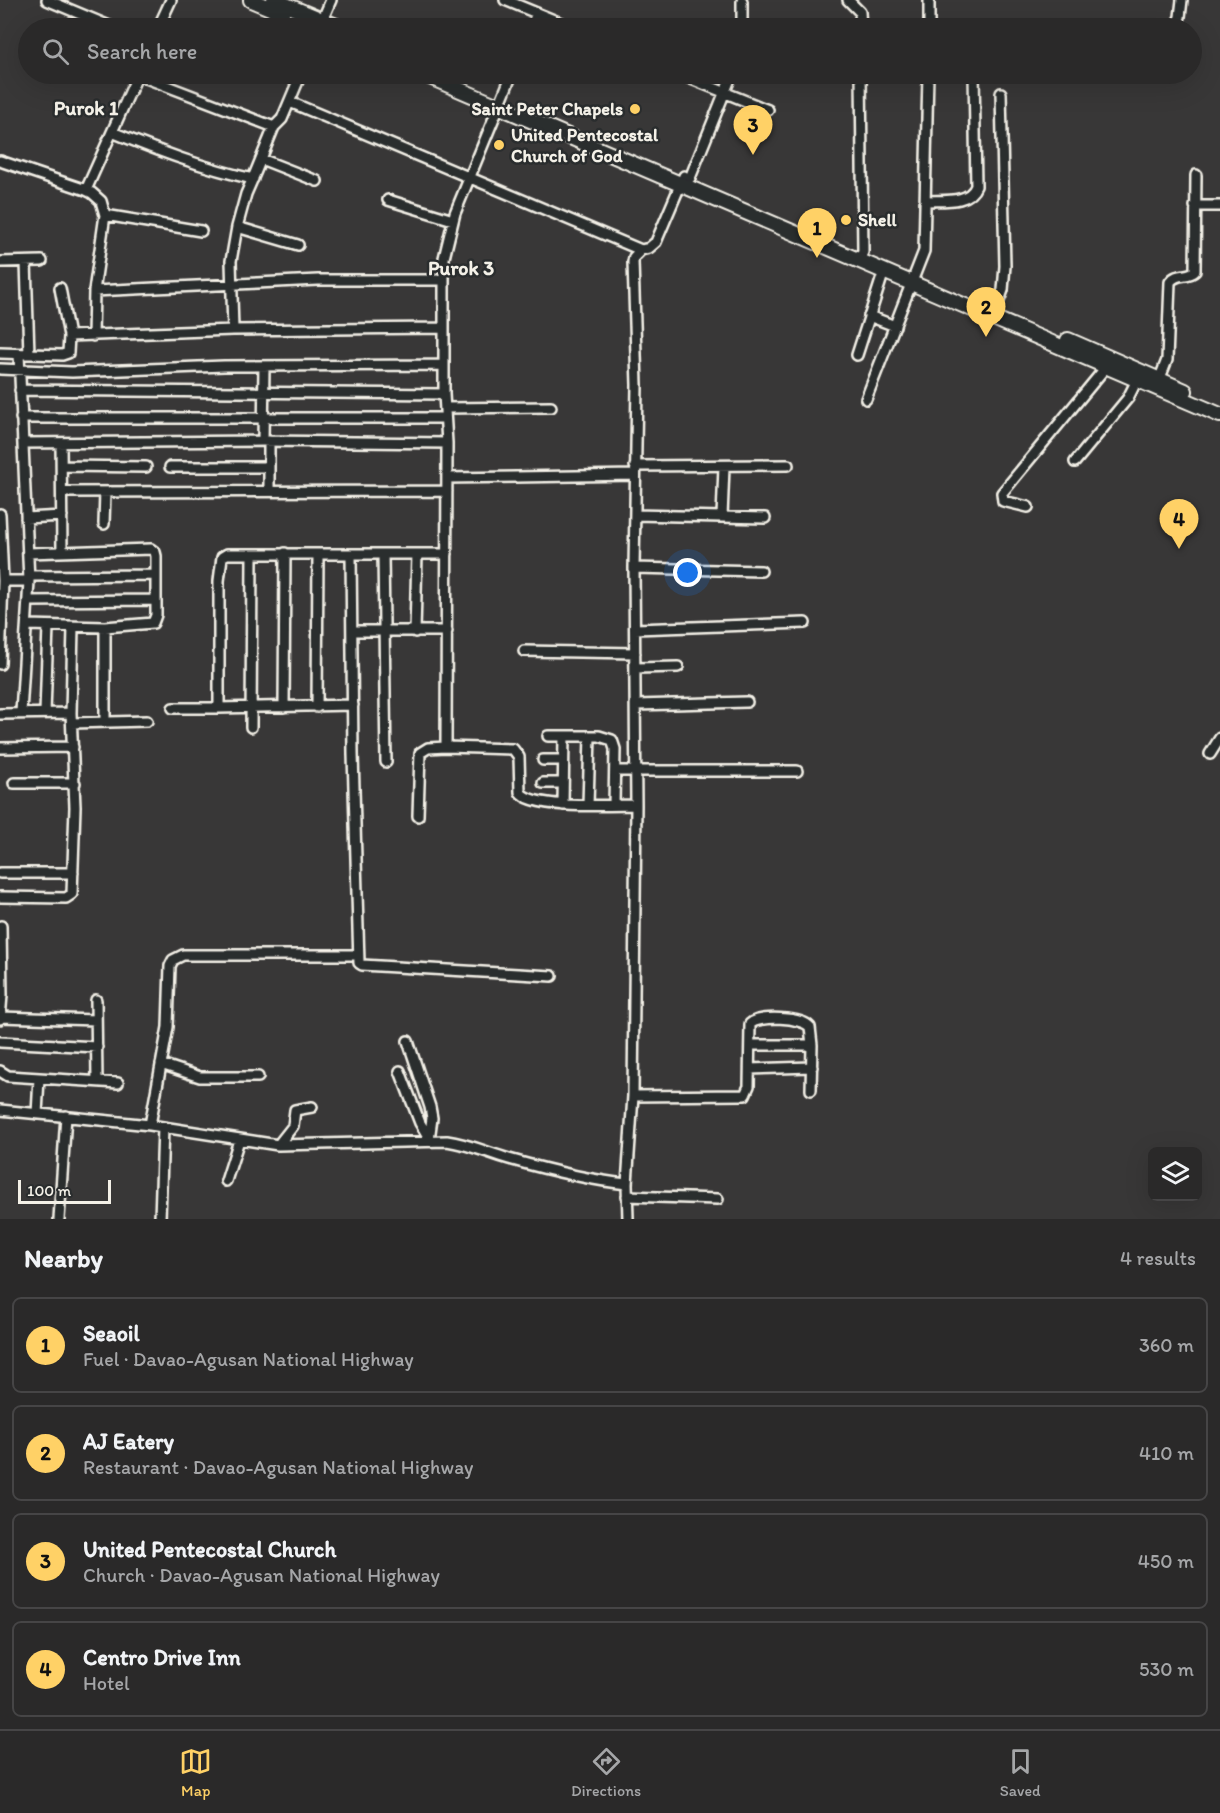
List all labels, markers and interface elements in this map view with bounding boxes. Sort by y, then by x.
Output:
search box [18,18,1202,84]
icon: search [39,35,72,68]
text: Search here [87,38,197,65]
district label: Purok 1 [54,96,119,120]
place label: Saint Peter Chapels [472,98,623,120]
marker: Saint Peter Chapels [628,102,642,116]
pin: 3 [734,106,772,155]
place label: United Pentecostal Church of God [511,124,659,167]
marker: United Pentecostal Church of God [492,138,506,152]
pin: 1 [798,208,836,258]
place label: Shell [858,209,897,231]
marker: Shell [839,213,853,227]
district label: Purok 3 [428,256,494,280]
pin: 2 [966,288,1006,337]
pin: 4 [1160,500,1198,549]
your location [673,558,702,587]
map controls [1148,1147,1202,1201]
button: layers [1148,1147,1202,1201]
scale bar [18,1177,111,1204]
text: 100 m [27,1181,71,1200]
text: Nearby [24,1242,103,1274]
text: 4 results [1120,1246,1196,1270]
text: Seaoil [83,1320,140,1347]
text: 1 [41,1333,50,1357]
text: 360 m [1139,1333,1194,1357]
text: Fuel · Davao-Agusan National Highway [83,1347,414,1371]
text: AJ Eatery [83,1428,174,1455]
text: 2 [40,1441,51,1465]
text: 410 m [1139,1441,1194,1465]
text: Restaurant · Davao-Agusan National Highway [83,1455,473,1479]
text: United Pentecostal Church [83,1536,336,1563]
text: 3 [40,1549,51,1573]
text: 450 m [1138,1549,1194,1573]
text: Church · Davao-Agusan National Highway [83,1563,440,1587]
text: Centro Drive Inn [83,1644,241,1671]
text: 4 [39,1657,52,1681]
text: 530 m [1139,1657,1194,1681]
text: Hotel [83,1671,130,1695]
tab: Map [179,1745,212,1800]
tab: Directions [571,1745,641,1800]
tab: Saved [1000,1745,1041,1800]

